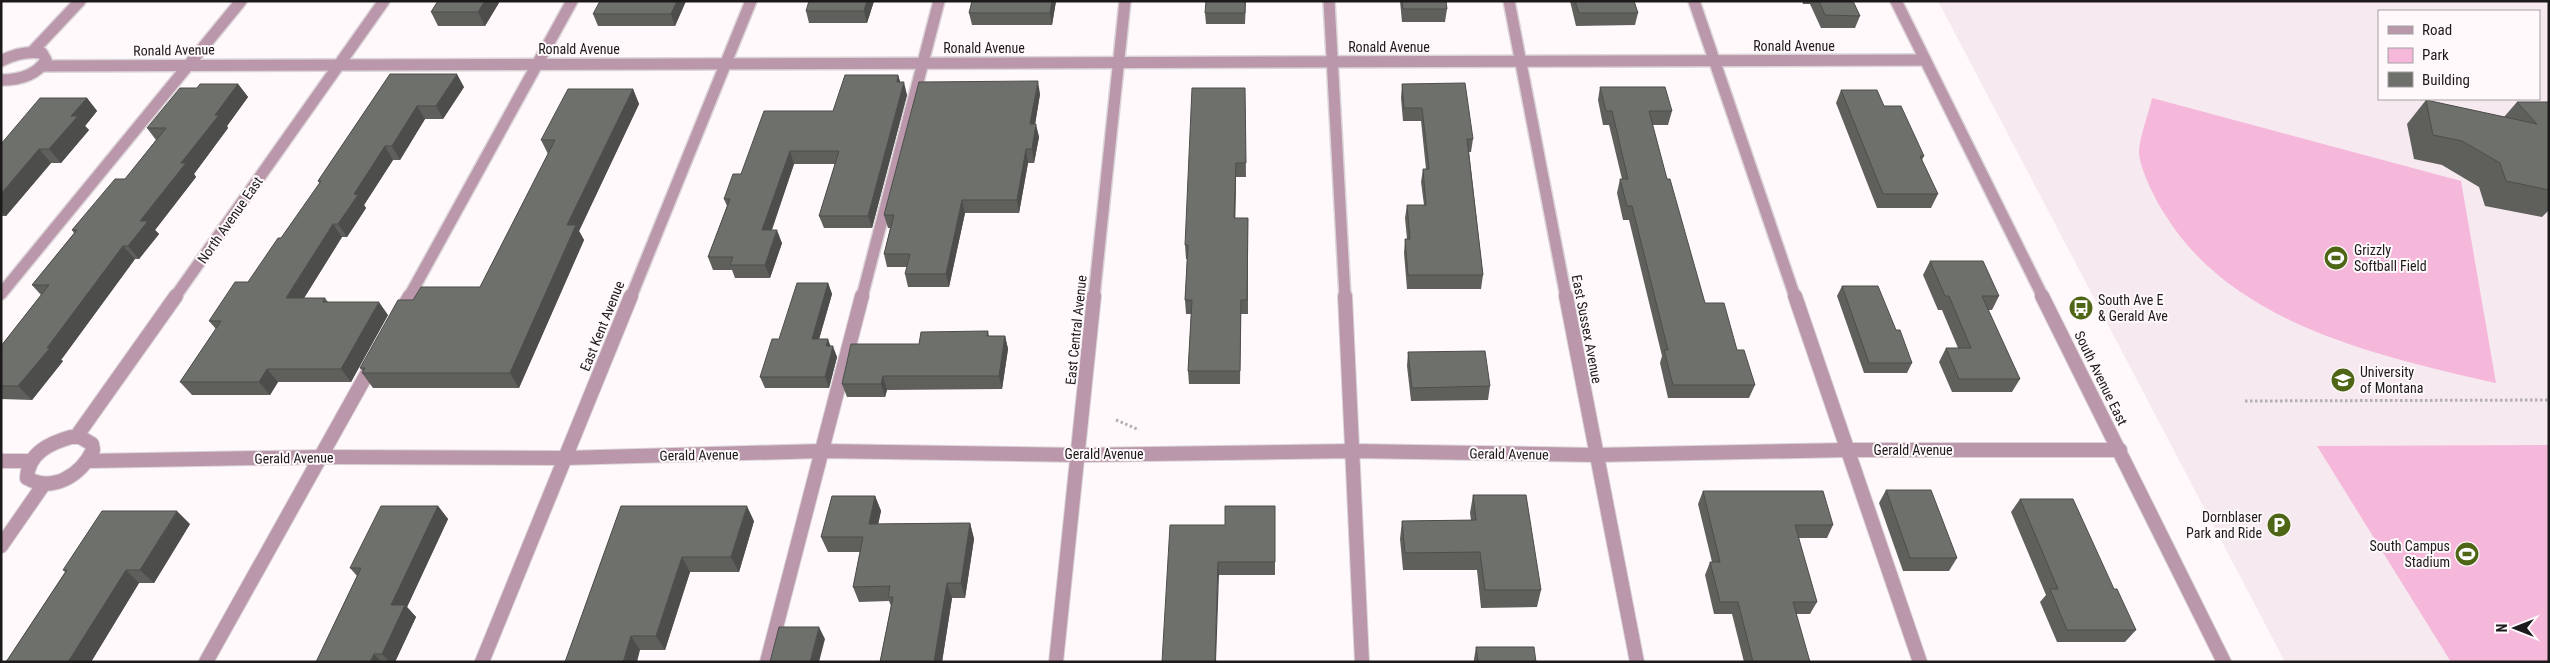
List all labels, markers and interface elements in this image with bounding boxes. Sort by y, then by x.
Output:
legend [2378,10,2540,100]
text: Road [2422,21,2452,39]
street label: Ronald Avenue [1753,38,1835,54]
street label: Ronald Avenue [1348,39,1430,55]
street label: Ronald Avenue [943,40,1025,56]
street label: Ronald Avenue [133,41,215,59]
street label: Ronald Avenue [538,41,620,57]
text: Park [2422,46,2449,64]
text: Building [2422,71,2470,89]
street label: North Avenue East [194,174,266,266]
place label: Grizzly Softball Field [2354,242,2427,274]
sports icon: Grizzly Softball Field [2323,245,2349,271]
street label: East Sussex Avenue [1569,273,1605,385]
street label: East Central Avenue [1062,274,1090,386]
street label: East Kent Avenue [577,278,628,373]
place label: South Ave E & Gerald Ave [2098,292,2168,324]
bus stop icon: South Ave E & Gerald Ave [2068,295,2094,321]
street label: South Avenue East [2071,328,2131,428]
place label: University of Montana [2360,364,2423,396]
school or university icon: University of Montana [2330,367,2356,393]
street label: Gerald Avenue [1873,442,1953,458]
street label: Gerald Avenue [1469,445,1549,463]
street label: Gerald Avenue [659,446,739,464]
street label: Gerald Avenue [1064,446,1144,462]
street label: Gerald Avenue [254,449,334,467]
place label: Dornblaser Park and Ride [2186,509,2262,541]
parking icon: Dornblaser Park and Ride [2266,512,2292,538]
place label: South Campus Stadium [2370,538,2450,570]
sports icon: South Campus Stadium [2454,541,2480,567]
north arrow [2490,603,2540,653]
text: N [2494,624,2510,632]

